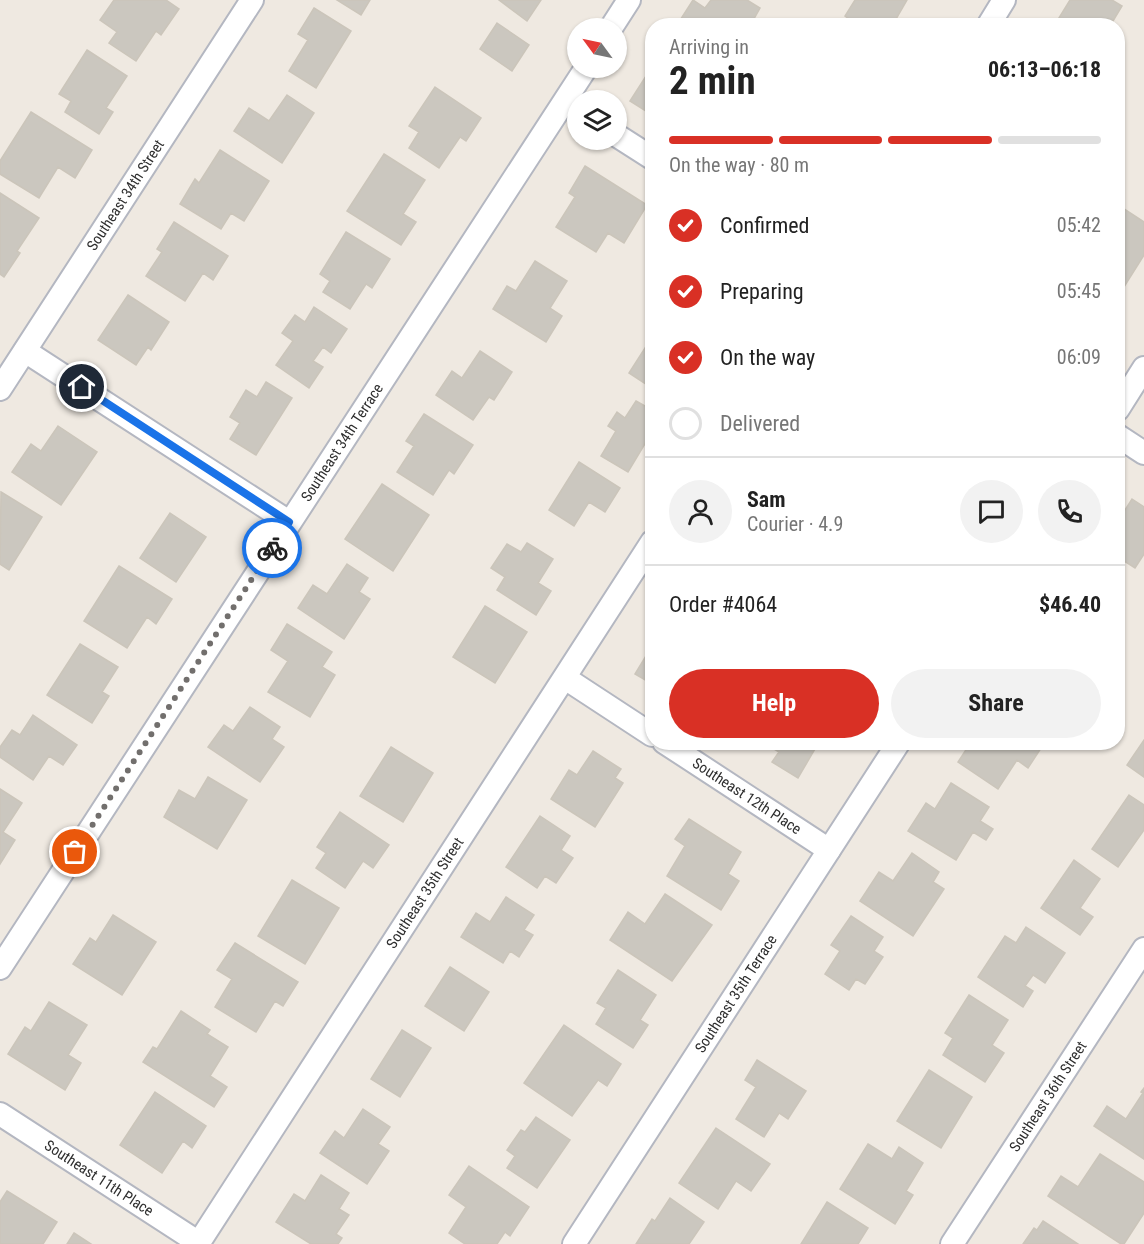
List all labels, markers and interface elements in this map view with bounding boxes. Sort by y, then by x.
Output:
north arrow [567,18,627,78]
map controls [567,18,627,150]
text: Arriving in [669,35,749,59]
text: 06:13–06:18 [988,57,1101,82]
text: 2 min [669,58,756,104]
button: layers [567,90,627,150]
street label: Southeast 34th Street [83,136,168,254]
text: On the way · 80 m [669,153,809,177]
icon: check [669,209,702,242]
text: Confirmed [720,213,809,238]
text: 05:42 [1057,213,1101,237]
icon: check [669,275,702,308]
text: Preparing [720,279,804,304]
text: 05:45 [1057,279,1101,303]
icon: check [669,341,702,374]
text: On the way [720,345,815,370]
text: 06:09 [1057,345,1101,369]
pin [56,361,107,412]
icon: home [65,370,98,403]
street label: Southeast 34th Terrace [297,380,387,505]
text: Delivered [720,411,800,436]
button: person [669,480,732,543]
button: chat [960,480,1023,543]
button: phone [1038,480,1101,543]
text: Sam [747,487,786,512]
text: Courier · 4.9 [747,512,843,536]
courier [242,518,302,578]
icon: bike [256,532,289,565]
text: Order #4064 [669,592,777,617]
text: $46.40 [1039,592,1101,617]
button: Help [669,669,879,738]
button: Share [891,669,1101,738]
street label: Southeast 12th Place [689,754,805,838]
pin [49,826,100,877]
street label: Southeast 35th Street [383,834,467,952]
icon: bag [58,835,91,868]
street label: Southeast 35th Terrace [691,931,781,1056]
street label: Southeast 36th Street [1005,1038,1091,1155]
street label: Southeast 11th Place [41,1136,157,1220]

